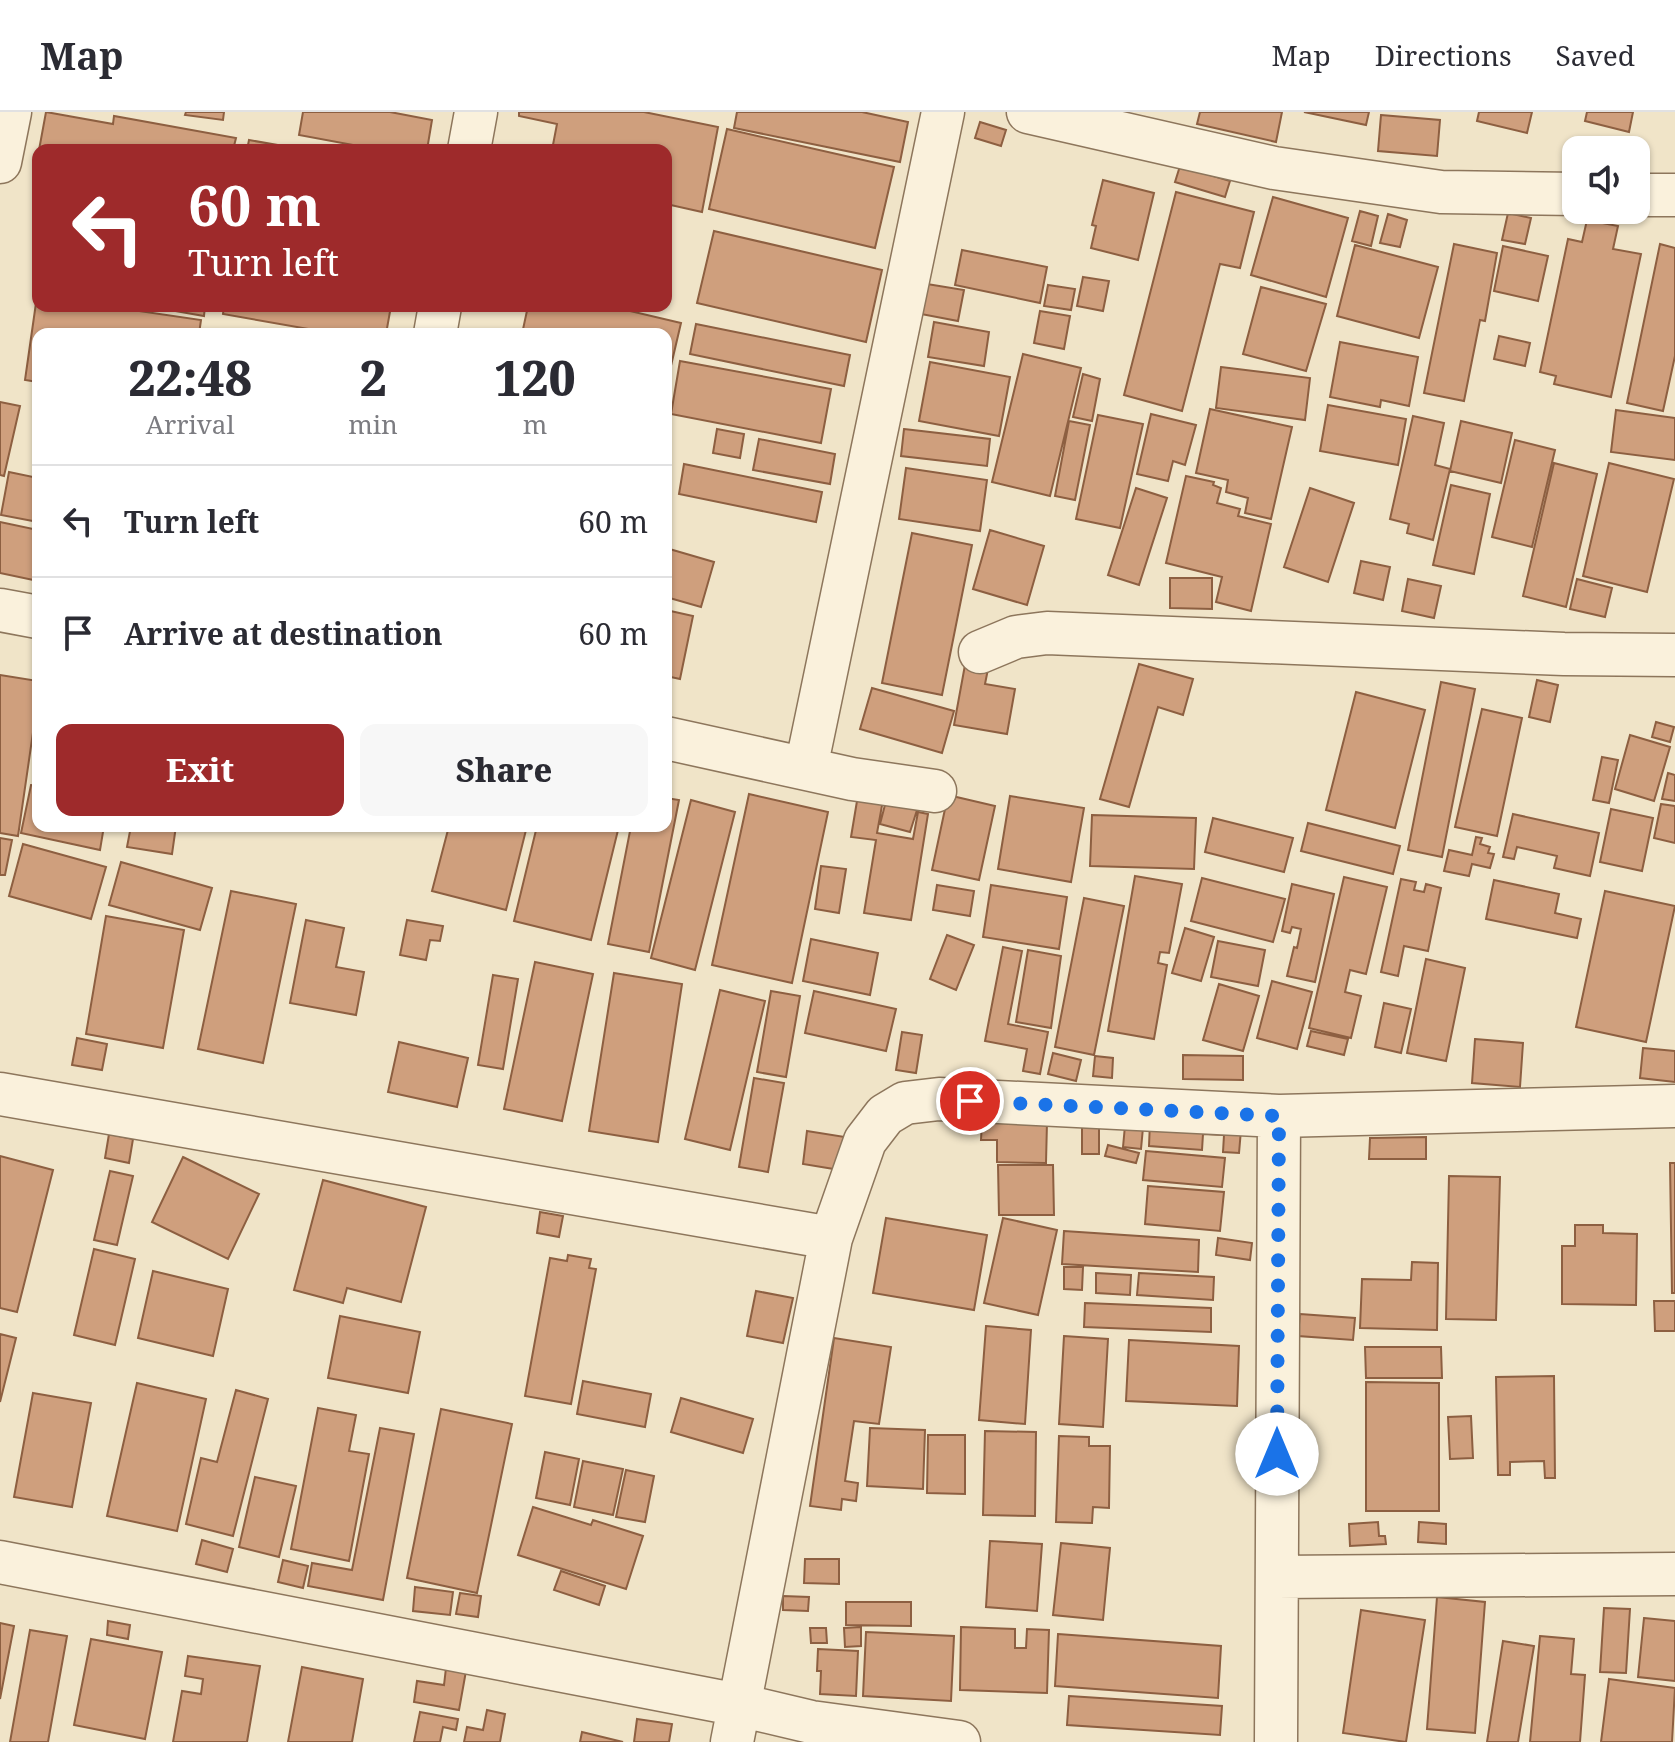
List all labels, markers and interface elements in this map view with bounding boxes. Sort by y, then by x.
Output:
text: Map [40,29,124,81]
text: Map [1271,36,1331,74]
text: Directions [1375,36,1512,74]
text: Saved [1556,36,1635,74]
map controls [1562,136,1650,224]
button: sound [1562,136,1650,224]
text: 60 m [188,166,321,242]
icon: left [56,176,160,280]
text: Turn left [188,238,339,287]
text: 22:48 [128,345,252,410]
text: 2 [359,345,387,410]
text: 120 [494,345,576,410]
text: Arrival [146,406,235,442]
text: min [348,406,398,442]
text: m [523,406,547,442]
icon: left [56,499,100,543]
text: Turn left [124,501,259,542]
text: 60 m [578,501,648,542]
icon: arrive [56,611,100,655]
text: Arrive at destination [124,613,443,654]
text: 60 m [578,613,648,654]
button: Exit [56,724,344,816]
button: Share [360,724,648,816]
pin [936,1067,1004,1135]
icon: arrive [948,1079,992,1123]
position arrow [1235,1412,1319,1496]

